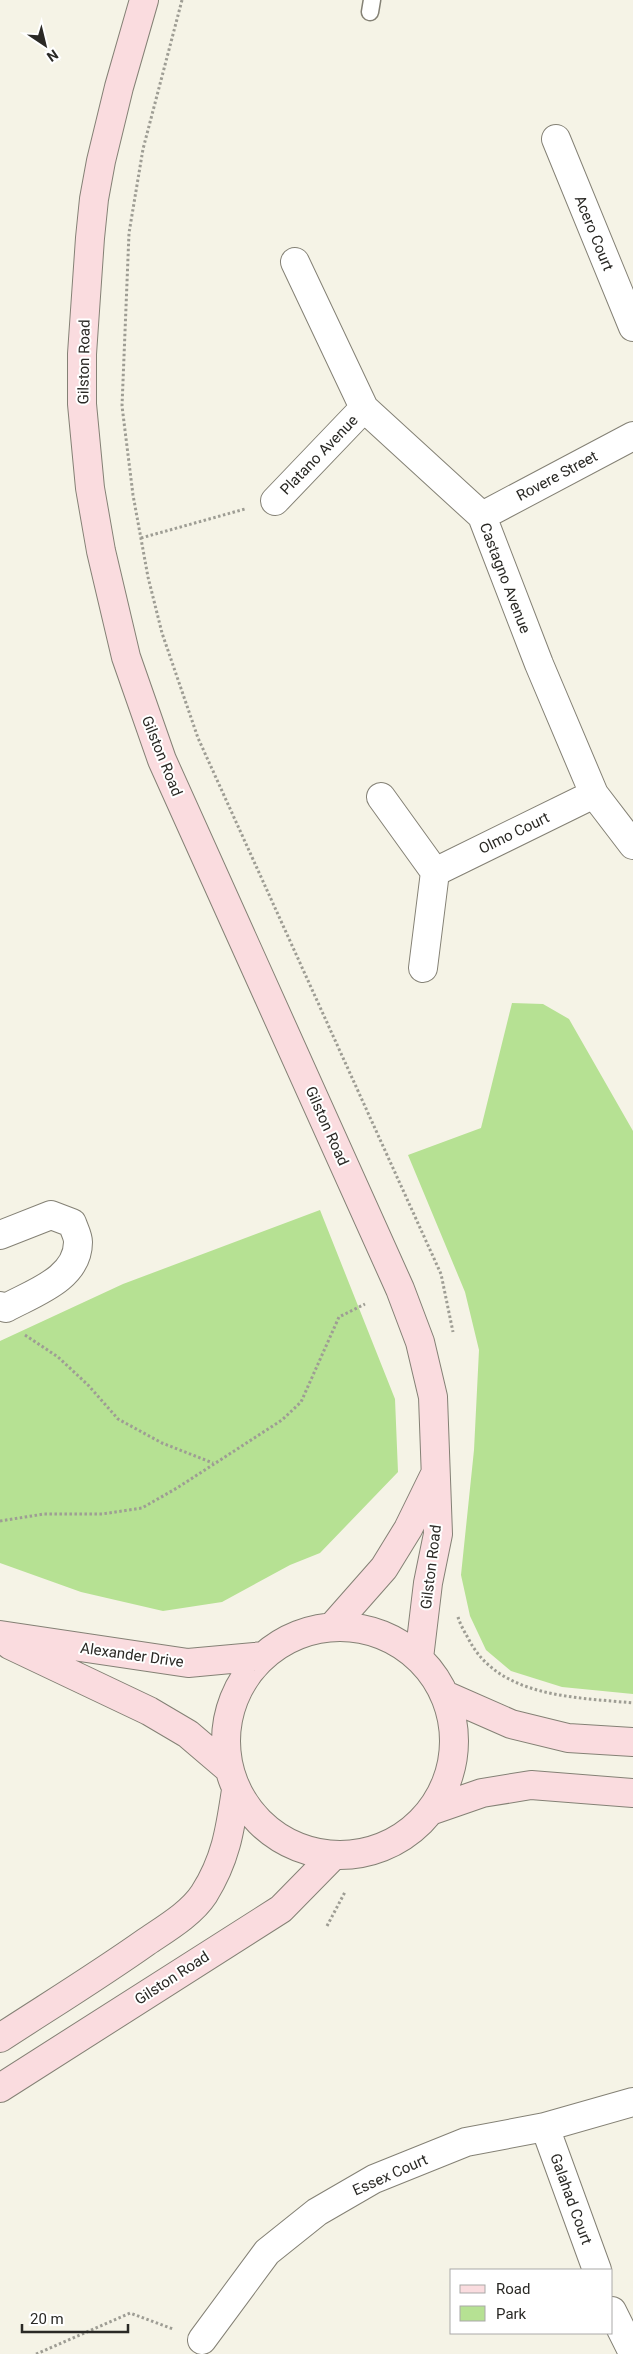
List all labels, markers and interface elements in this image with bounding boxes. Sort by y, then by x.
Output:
north arrow [20,20,70,70]
text: N [44,46,61,65]
street label: Acero Court [571,193,617,273]
street label: Gilston Road [74,319,94,405]
street label: Platano Avenue [276,411,362,499]
street label: Rovere Street [513,447,601,505]
street label: Castagno Avenue [476,520,534,636]
street label: Gilston Road [138,713,186,799]
street label: Olmo Court [476,808,552,858]
street label: Gilston Road [301,1084,353,1168]
street label: Gilston Road [417,1524,445,1610]
street label: Alexander Drive [79,1639,185,1671]
street label: Gilston Road [131,1947,213,2009]
street label: Essex Court [350,2150,430,2200]
street label: Galahad Court [546,2151,596,2247]
legend [450,2269,613,2334]
text: Road [496,2280,530,2298]
scale bar [22,2302,129,2334]
text: Park [496,2305,527,2323]
text: 20 m [30,2310,64,2328]

